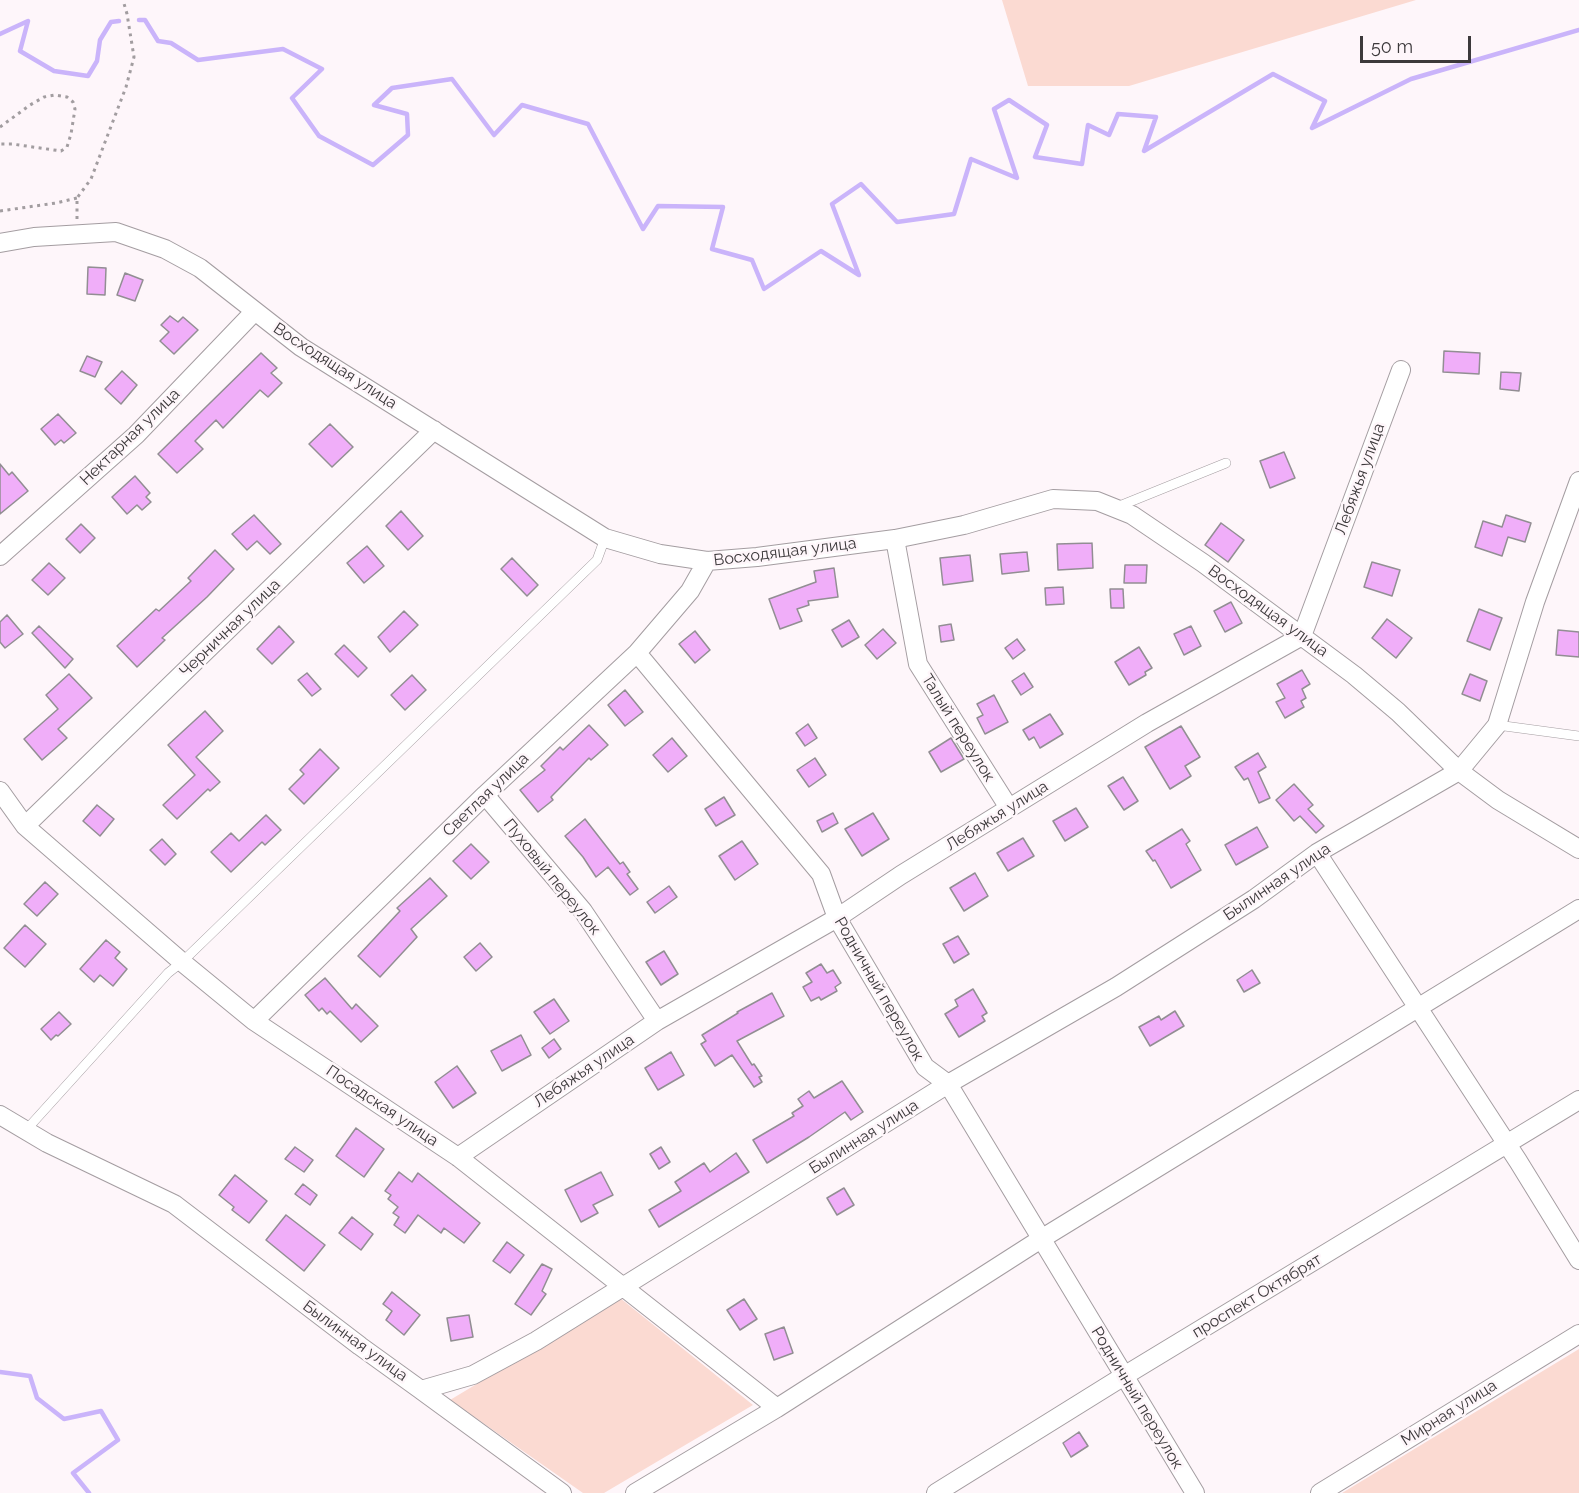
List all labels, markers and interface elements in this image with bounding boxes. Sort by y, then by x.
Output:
scale bar [1363,24,1474,62]
text: 50 m [1371,36,1413,57]
street label: Восходящая улица [270,319,400,413]
street label: Нектарная улица [76,385,184,489]
street label: Лебяжья улица [1331,421,1389,537]
street label: Восходящая улица [713,534,857,570]
street label: Восходящая улица [1204,561,1332,661]
street label: Черничная улица [176,575,284,681]
street label: Талый переулок [917,671,999,785]
street label: Светлая улица [439,749,533,841]
street label: Лебяжья улица [942,777,1052,855]
street label: Пуховый переулок [499,815,605,939]
street label: Былинная улица [1220,839,1334,925]
street label: Родничный переулок [830,914,928,1064]
street label: Лебяжья улица [530,1030,638,1112]
street label: Посадская улица [322,1061,442,1151]
street label: Былинная улица [806,1096,922,1178]
street label: проспект Октябрят [1189,1250,1325,1342]
street label: Былинная улица [299,1297,411,1385]
street label: Родничный переулок [1087,1323,1187,1473]
street label: Мирная улица [1398,1376,1500,1450]

